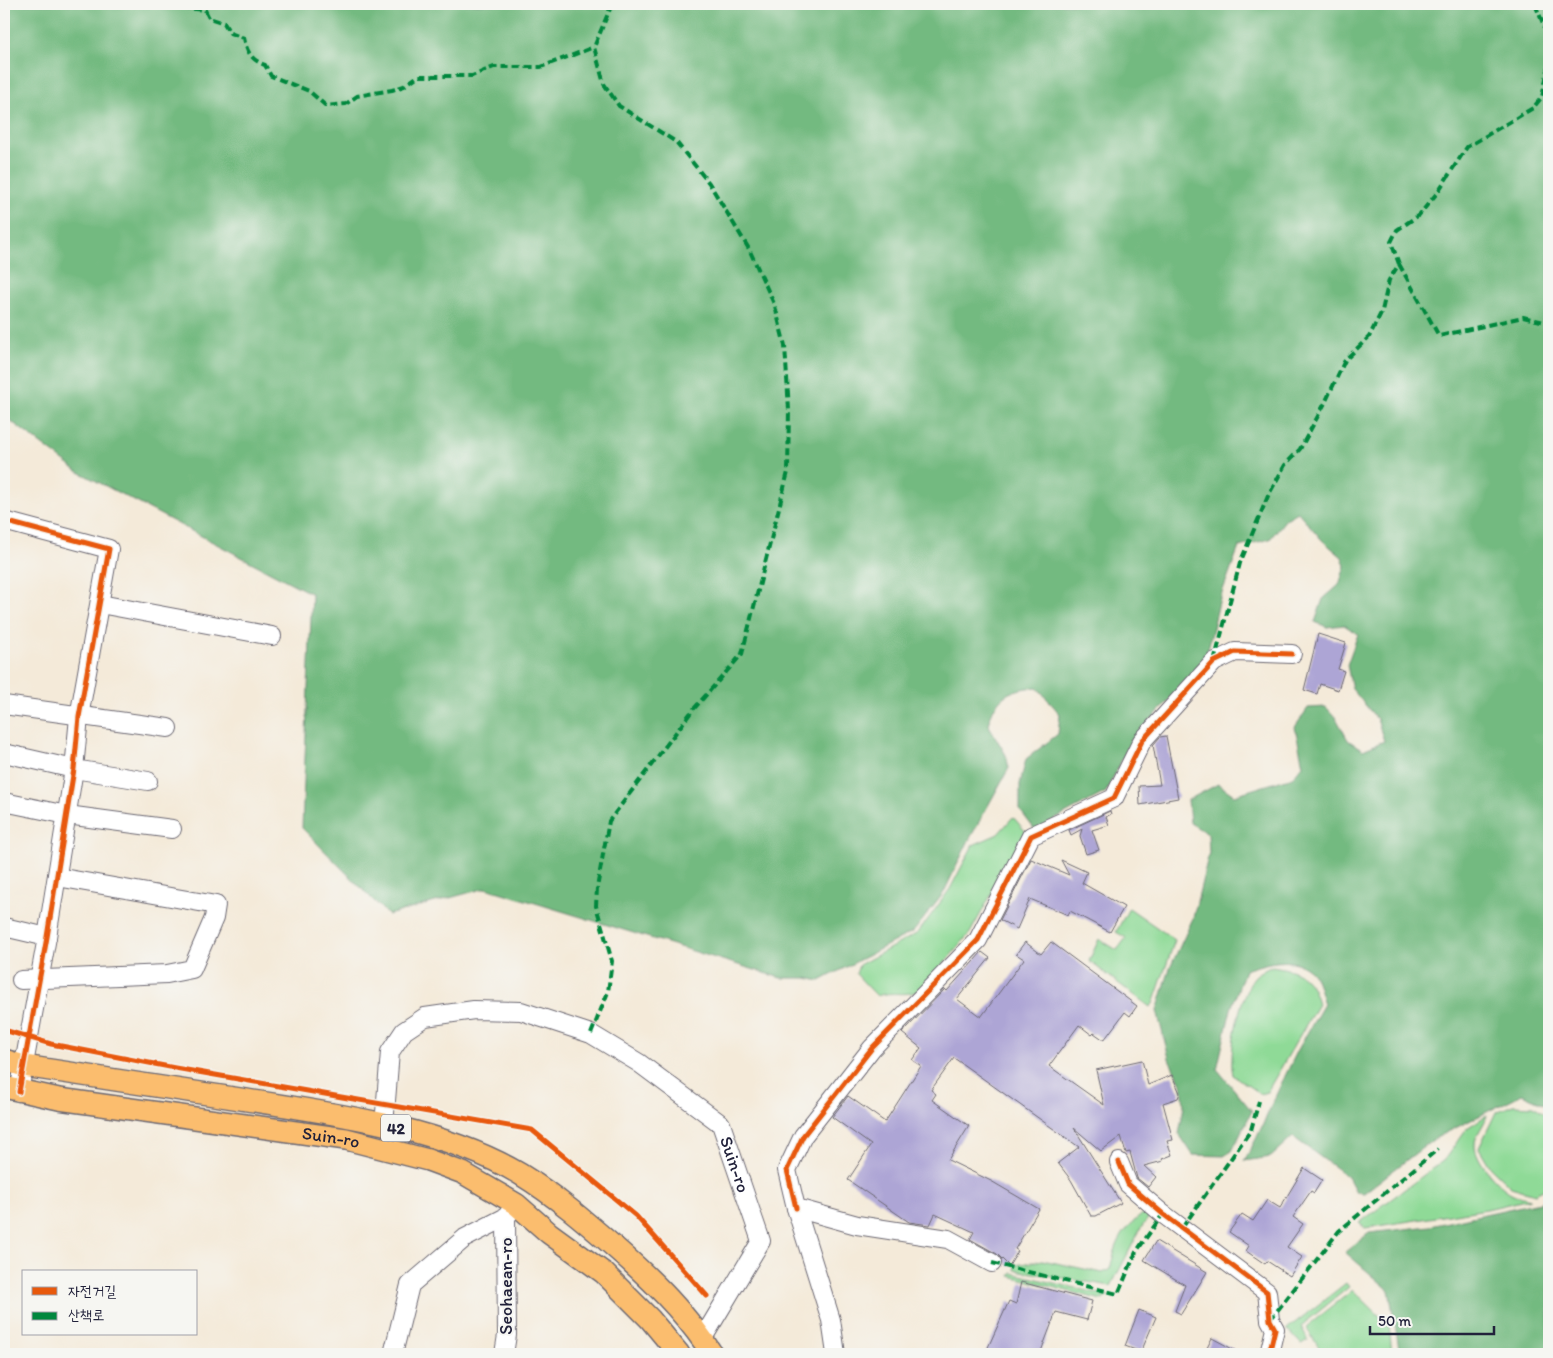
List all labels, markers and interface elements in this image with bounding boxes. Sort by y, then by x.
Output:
road number: 42 [381,1114,411,1142]
street label: Suin-ro [301,1122,362,1153]
street label: Suin-ro [715,1133,755,1196]
street label: Seohaean-ro [495,1237,517,1335]
legend [22,1270,198,1336]
text: 자전거길 [68,1282,116,1300]
scale bar [1370,1303,1494,1335]
text: 산책로 [68,1306,104,1324]
text: 50 m [1378,1312,1411,1330]

